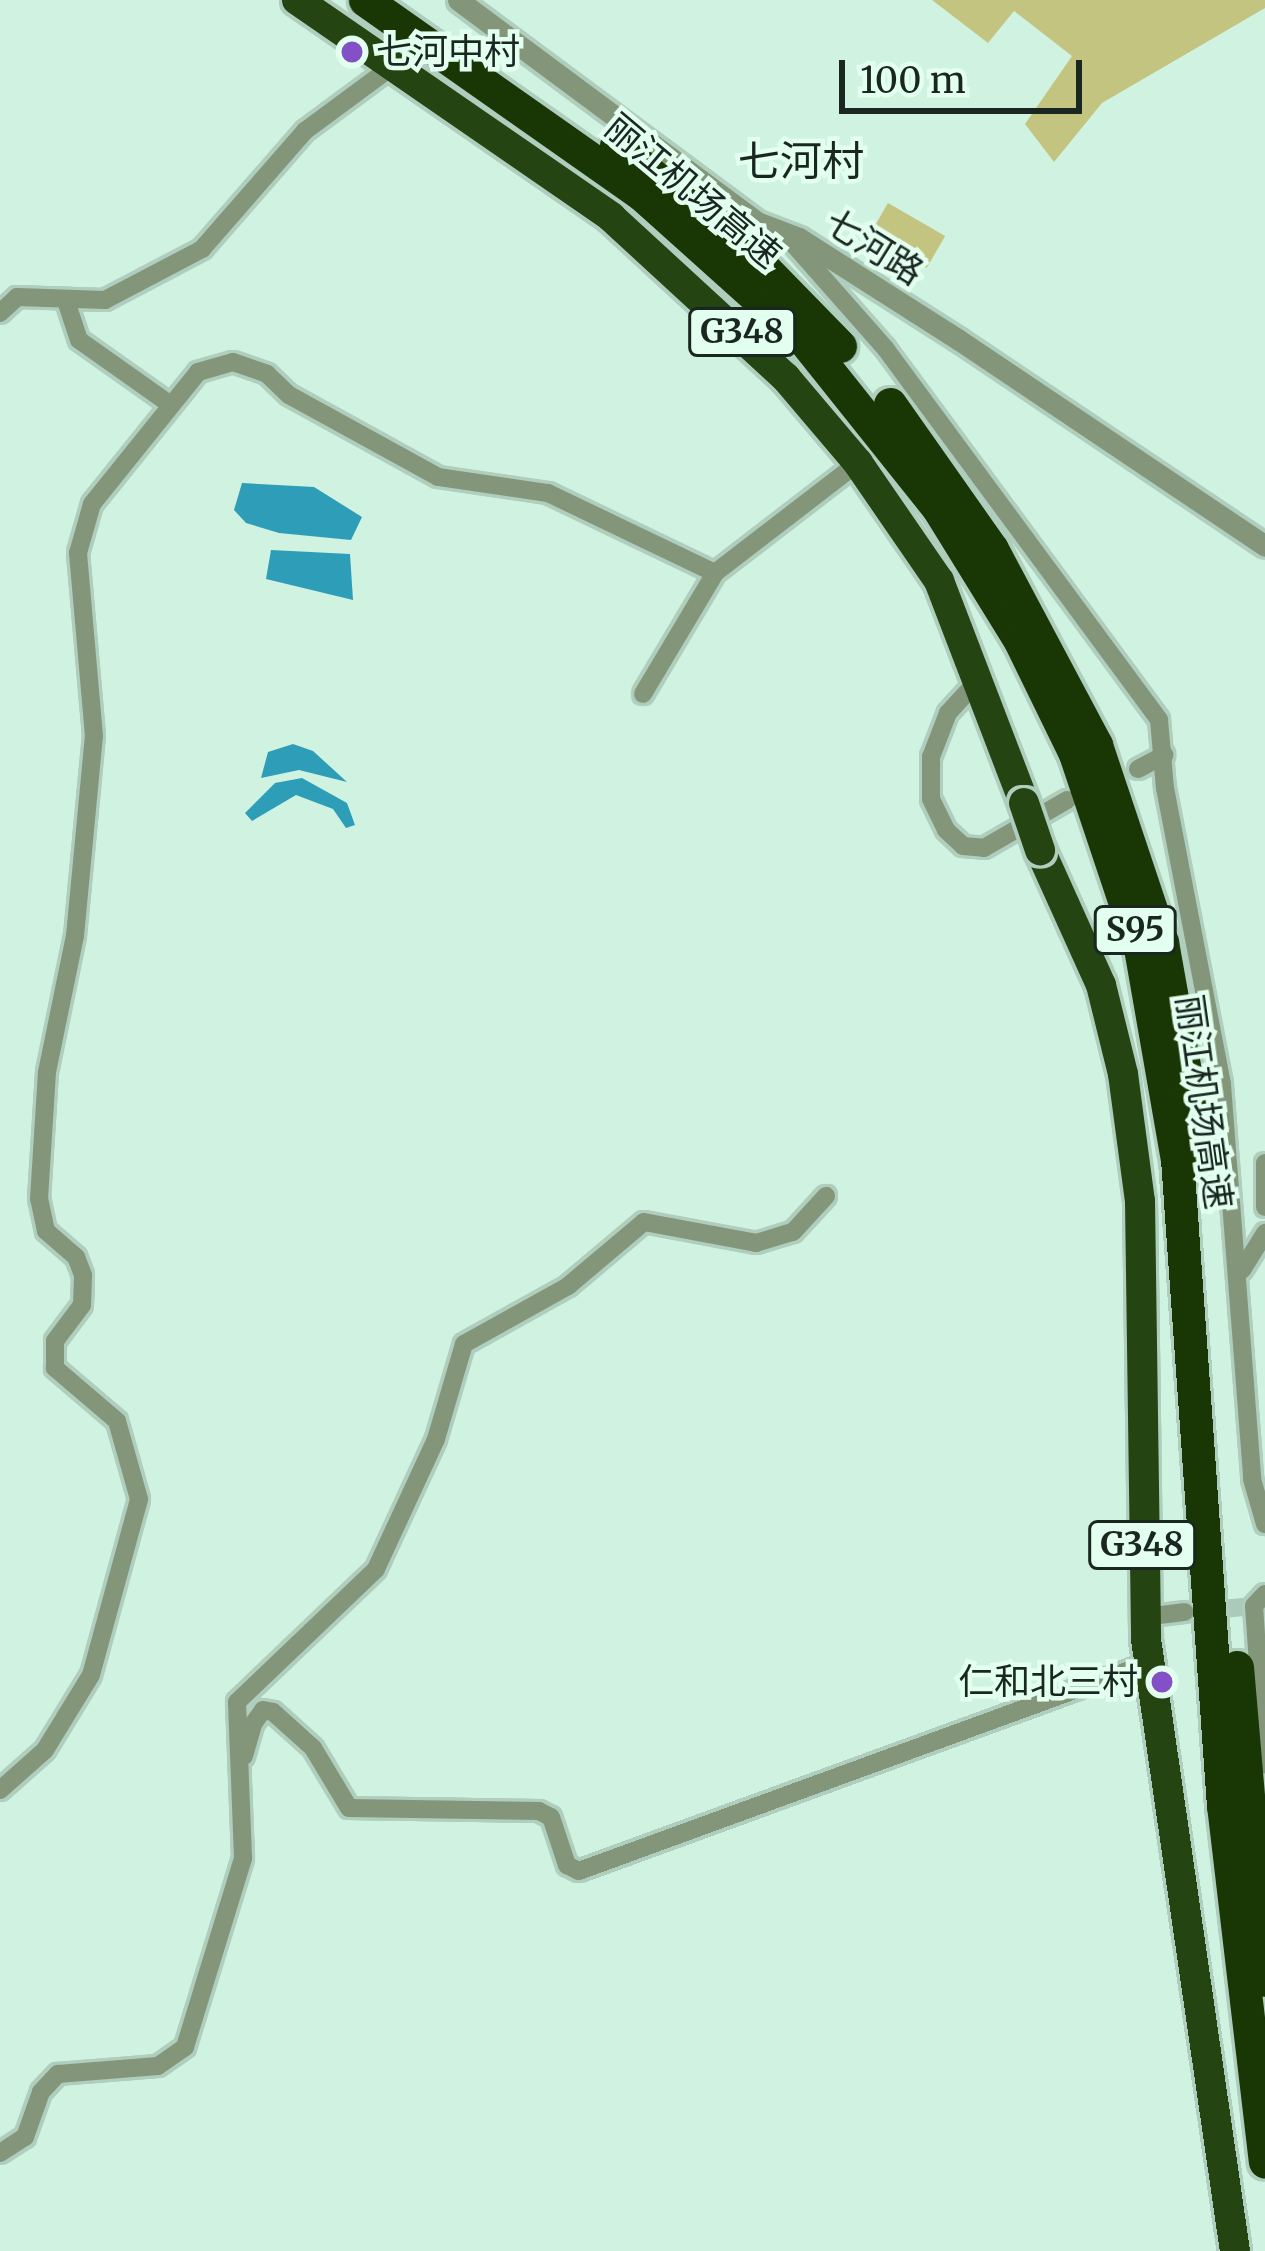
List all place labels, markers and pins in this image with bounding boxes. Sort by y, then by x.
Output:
place label: 七河中村 [376,30,520,74]
marker: 七河中村 [339,39,365,65]
place label: 仁和北三村 [958,1660,1138,1704]
marker: 仁和北三村 [1149,1669,1175,1695]

